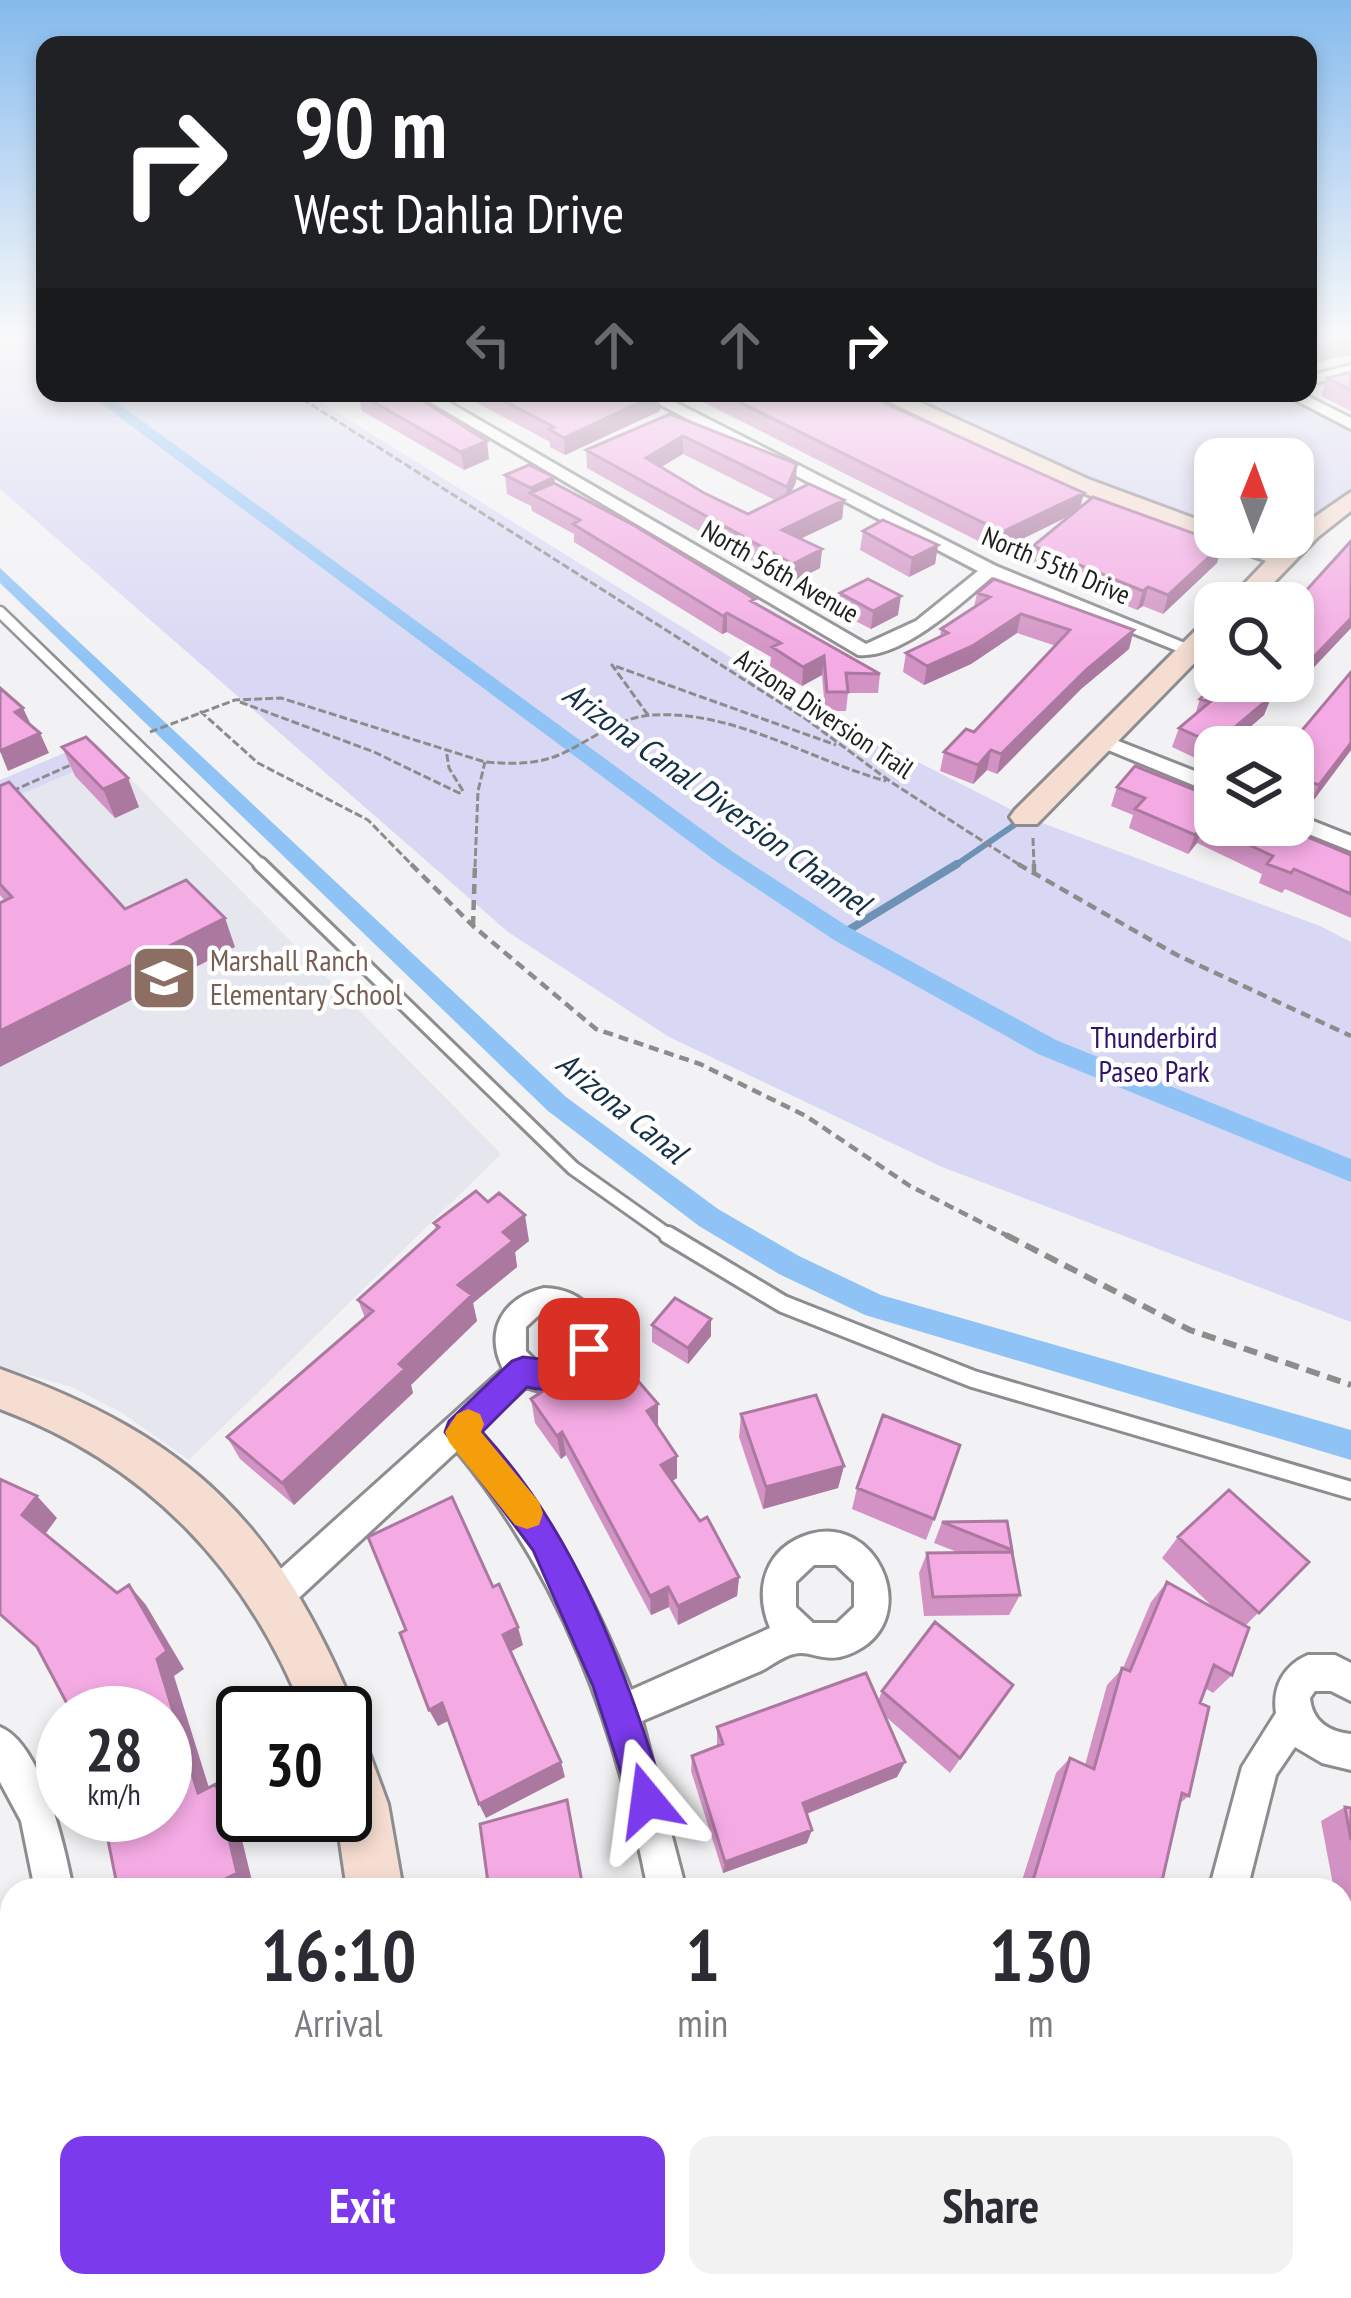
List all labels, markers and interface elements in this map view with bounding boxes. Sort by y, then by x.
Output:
text: 90 m [294,72,447,181]
icon: right [96,84,252,240]
text: West Dahlia Drive [294,178,624,248]
icon: left [455,312,521,378]
icon: ahead [581,312,647,378]
icon: ahead [707,312,773,378]
icon: right [833,312,899,378]
north arrow [1194,438,1314,558]
map controls [1194,438,1314,846]
street label: North 56th Avenue [696,512,865,630]
street label: North 55th Drive [977,519,1136,612]
button: search [1194,582,1314,702]
street label: Arizona Diversion Trail [729,641,921,786]
water label: Arizona Canal Diversion Channel [555,672,882,926]
button: layers [1194,726,1314,846]
place label: Marshall Ranch Elementary School [210,940,402,1013]
school or university icon: Marshall Ranch Elementary School [129,943,199,1013]
park label: Thunderbird Paseo Park [1090,1017,1218,1090]
water label: Arizona Canal [548,1041,699,1174]
pin [538,1298,640,1400]
icon: arrive [556,1316,622,1382]
speed limit sign: 30 [216,1686,372,1842]
text: 28 [85,1710,143,1788]
position arrow [584,1737,710,1863]
text: km/h [87,1774,141,1813]
text: 16:10 [261,1908,417,2001]
text: 1 [686,1908,720,2001]
text: 130 [989,1908,1092,2001]
text: Arrival [295,1997,383,2048]
text: min [677,1997,728,2048]
text: m [1028,1997,1053,2048]
button: Exit [60,2136,665,2274]
button: Share [689,2136,1293,2274]

